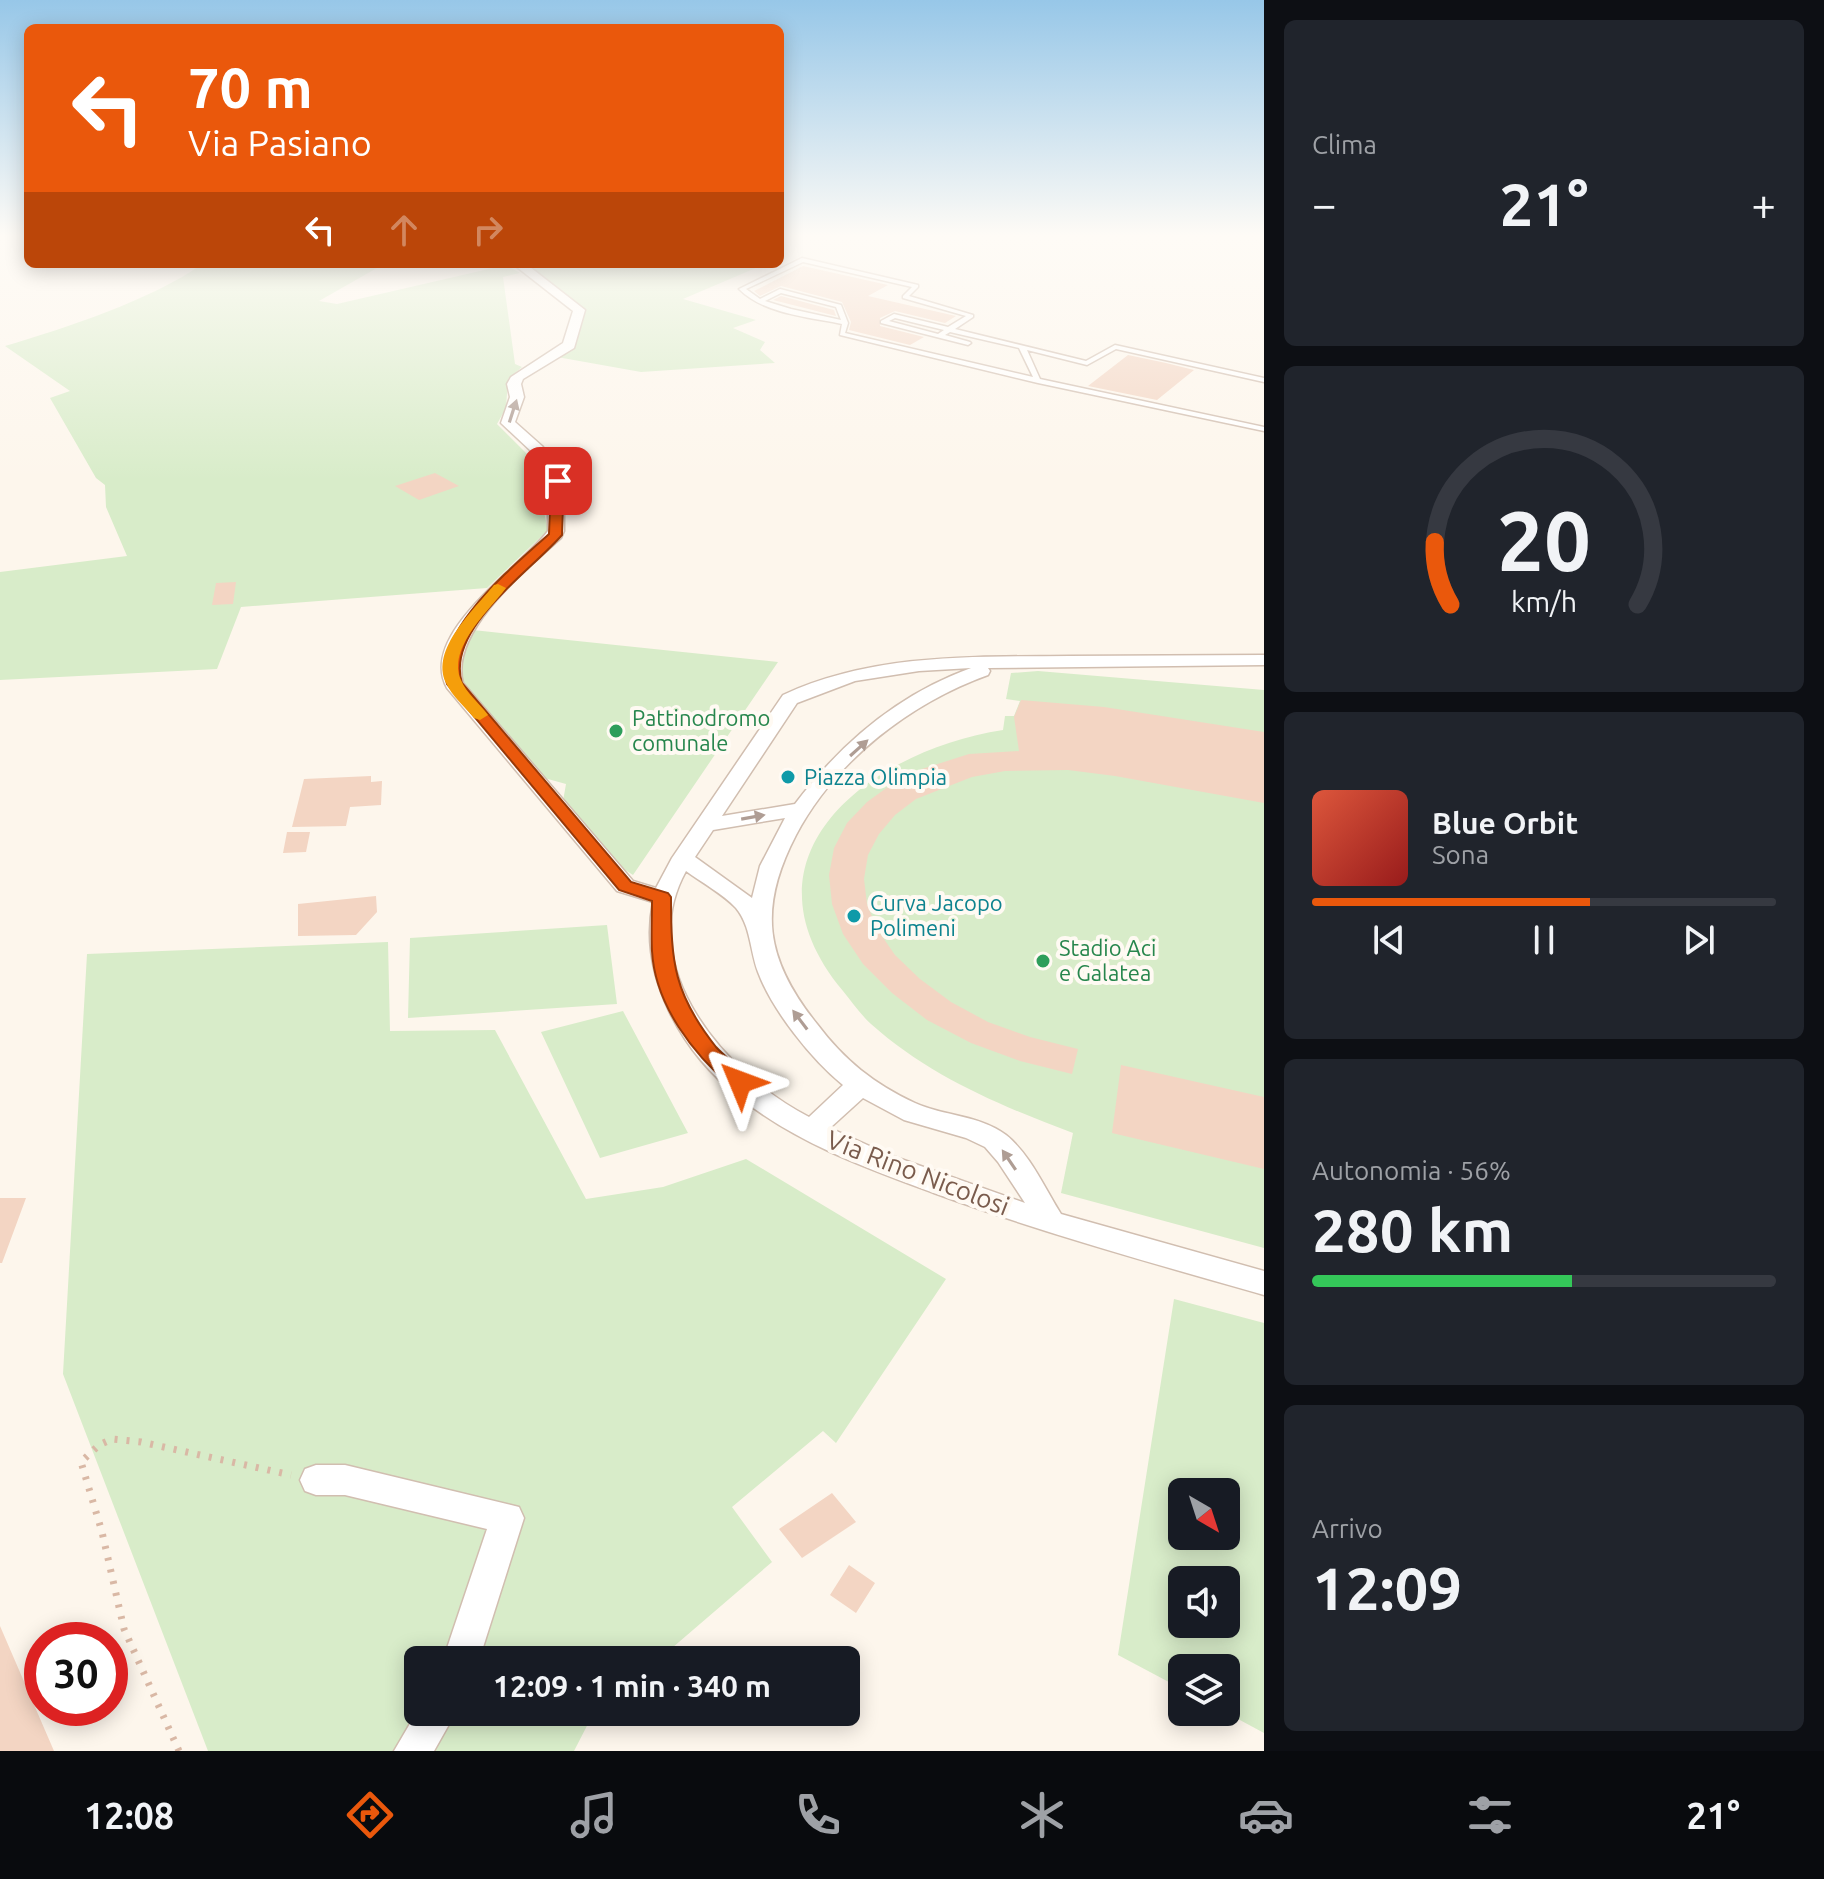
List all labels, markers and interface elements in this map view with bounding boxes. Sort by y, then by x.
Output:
icon: left [56,56,160,160]
text: 70 m [188,56,313,119]
text: Via Pasiano [188,122,372,163]
text: Clima [1312,130,1377,159]
text: 21° [1500,170,1588,237]
text: − [1312,179,1337,228]
text: + [1751,179,1776,228]
icon: left [298,208,342,252]
icon: ahead [382,208,426,252]
icon: right [466,208,510,252]
one-way arrow [507,399,520,423]
pin [524,447,592,515]
icon: arrive [536,459,580,503]
text: 20 [1497,493,1591,587]
text: km/h [1511,585,1577,617]
place label: Pattinodromo comunale [632,705,770,755]
marker: Pattinodromo comunale [607,722,625,740]
one-way arrow [849,739,868,757]
place label: Piazza Olimpia [804,764,947,789]
marker: Piazza Olimpia [779,768,797,786]
text: Blue Orbit [1432,806,1578,840]
one-way arrow [741,810,766,823]
text: Sona [1432,840,1489,869]
place label: Curva Jacopo Polimeni [870,890,1003,940]
marker: Curva Jacopo Polimeni [845,907,863,925]
icon: previous [1367,918,1411,962]
icon: pause [1522,918,1566,962]
icon: next [1677,918,1721,962]
place label: Stadio Aci e Galatea [1059,935,1156,985]
marker: Stadio Aci e Galatea [1034,952,1052,970]
one-way arrow [792,1010,808,1030]
position arrow [698,1040,782,1124]
street label: Via Rino Nicolosi [823,1124,1014,1221]
one-way arrow [1002,1149,1017,1170]
text: Autonomia · 56% [1312,1156,1511,1185]
text: 280 km [1312,1196,1513,1263]
north arrow [1168,1478,1240,1550]
map controls [1168,1478,1240,1726]
text: Arrivo [1312,1514,1383,1543]
text: 12:09 [1312,1554,1462,1621]
button: sound [1168,1566,1240,1638]
speed limit sign: 30 [24,1622,128,1726]
button: layers [1168,1654,1240,1726]
text: 12:09 · 1 min · 340 m [493,1669,771,1703]
icon: directions [342,1787,398,1843]
icon: music [566,1787,622,1843]
icon: phone [790,1787,846,1843]
icon: climate [1014,1787,1070,1843]
icon: car [1238,1787,1294,1843]
icon: filters [1462,1787,1518,1843]
text: 12:08 [84,1795,174,1836]
text: 21° [1687,1795,1740,1836]

